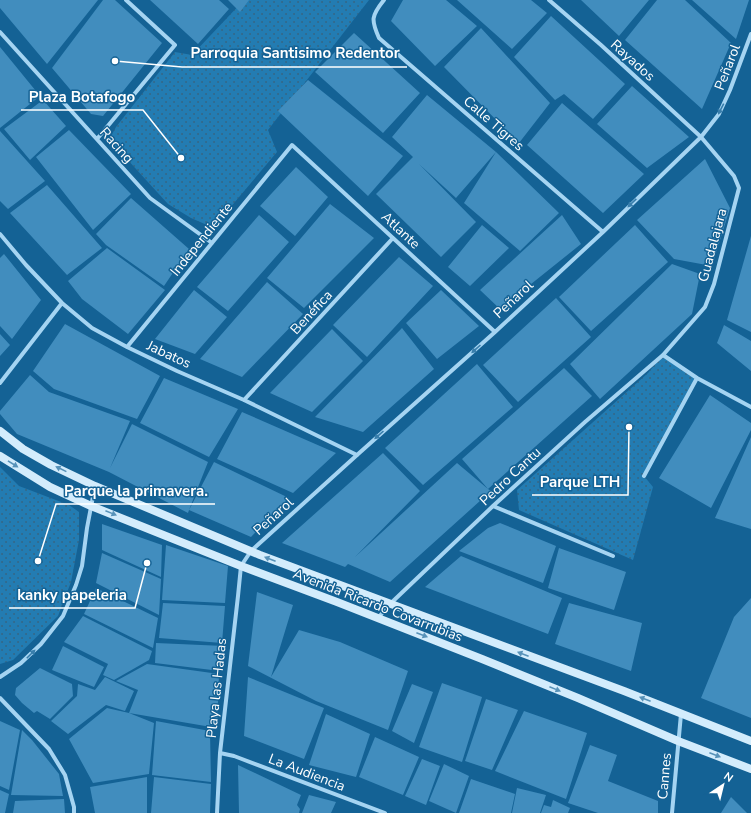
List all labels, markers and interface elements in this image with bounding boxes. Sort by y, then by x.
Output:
street label: Rayados [606,35,659,86]
callout: Parroquia Santisimo Redentor [182,40,407,67]
street label: Peñarol [710,40,745,93]
text: Parroquia Santisimo Redentor [190,43,400,63]
callout: Plaza Botafogo [21,83,143,110]
text: Plaza Botafogo [29,87,136,107]
street label: Calle Tigres [459,92,528,155]
one-way arrow [718,103,724,115]
street label: Racing [95,123,138,168]
street label: Independiente [166,198,237,280]
one-way arrow [627,198,637,208]
street label: Guadalajara [694,206,731,284]
street label: Atlante [377,207,424,253]
street label: Peñarol [489,275,538,323]
street label: Benéfica [286,286,337,339]
street label: Jabatos [143,336,194,373]
one-way arrow [470,344,481,353]
one-way arrow [373,431,384,440]
street label: Pedro Cantu [475,443,545,510]
one-way arrow [8,460,18,468]
one-way arrow [55,466,66,472]
callout: Parque LTH [532,468,628,495]
text: Parque LTH [540,472,620,492]
callout: Parque la primavera. [56,477,215,504]
text: Parque la primavera. [64,481,208,501]
street label: Peñarol [249,493,298,540]
one-way arrow [106,511,118,517]
one-way arrow [264,556,276,562]
street label: Avenida Ricardo Covarrubias [290,564,466,647]
callout: kanky papeleria [9,581,135,608]
text: kanky papeleria [17,585,127,605]
one-way arrow [416,633,428,639]
street label: Playa las Hadas [202,637,231,739]
one-way arrow [26,649,36,659]
one-way arrow [517,650,529,656]
one-way arrow [550,686,561,692]
one-way arrow [638,696,650,702]
street label: La Audiencia [266,749,348,796]
street label: Cannes [653,752,676,800]
one-way arrow [709,752,721,758]
north arrow [703,765,743,805]
text: N [721,769,736,786]

